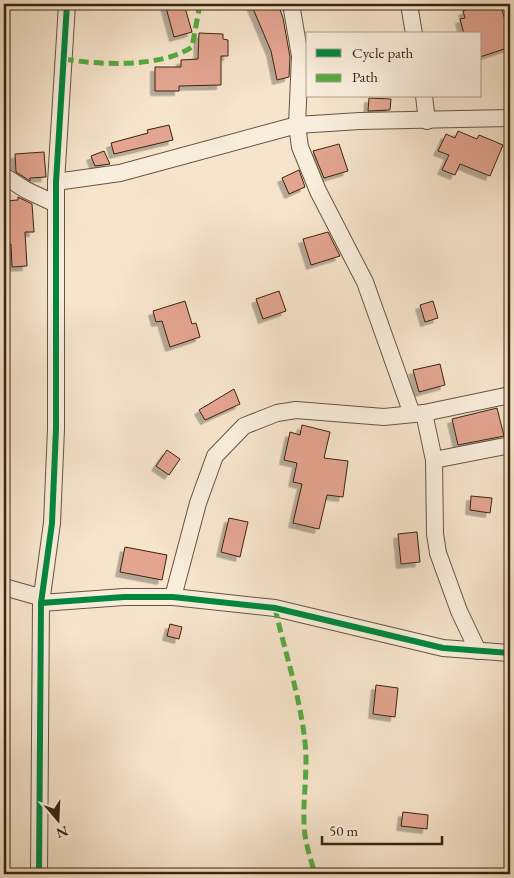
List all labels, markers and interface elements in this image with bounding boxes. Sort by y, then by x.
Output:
legend [306,32,482,98]
text: Cycle path [352,43,414,62]
text: Path [352,67,378,86]
north arrow [32,796,82,846]
scale bar [322,813,442,845]
text: 50 m [329,821,358,840]
text: N [53,822,71,843]

